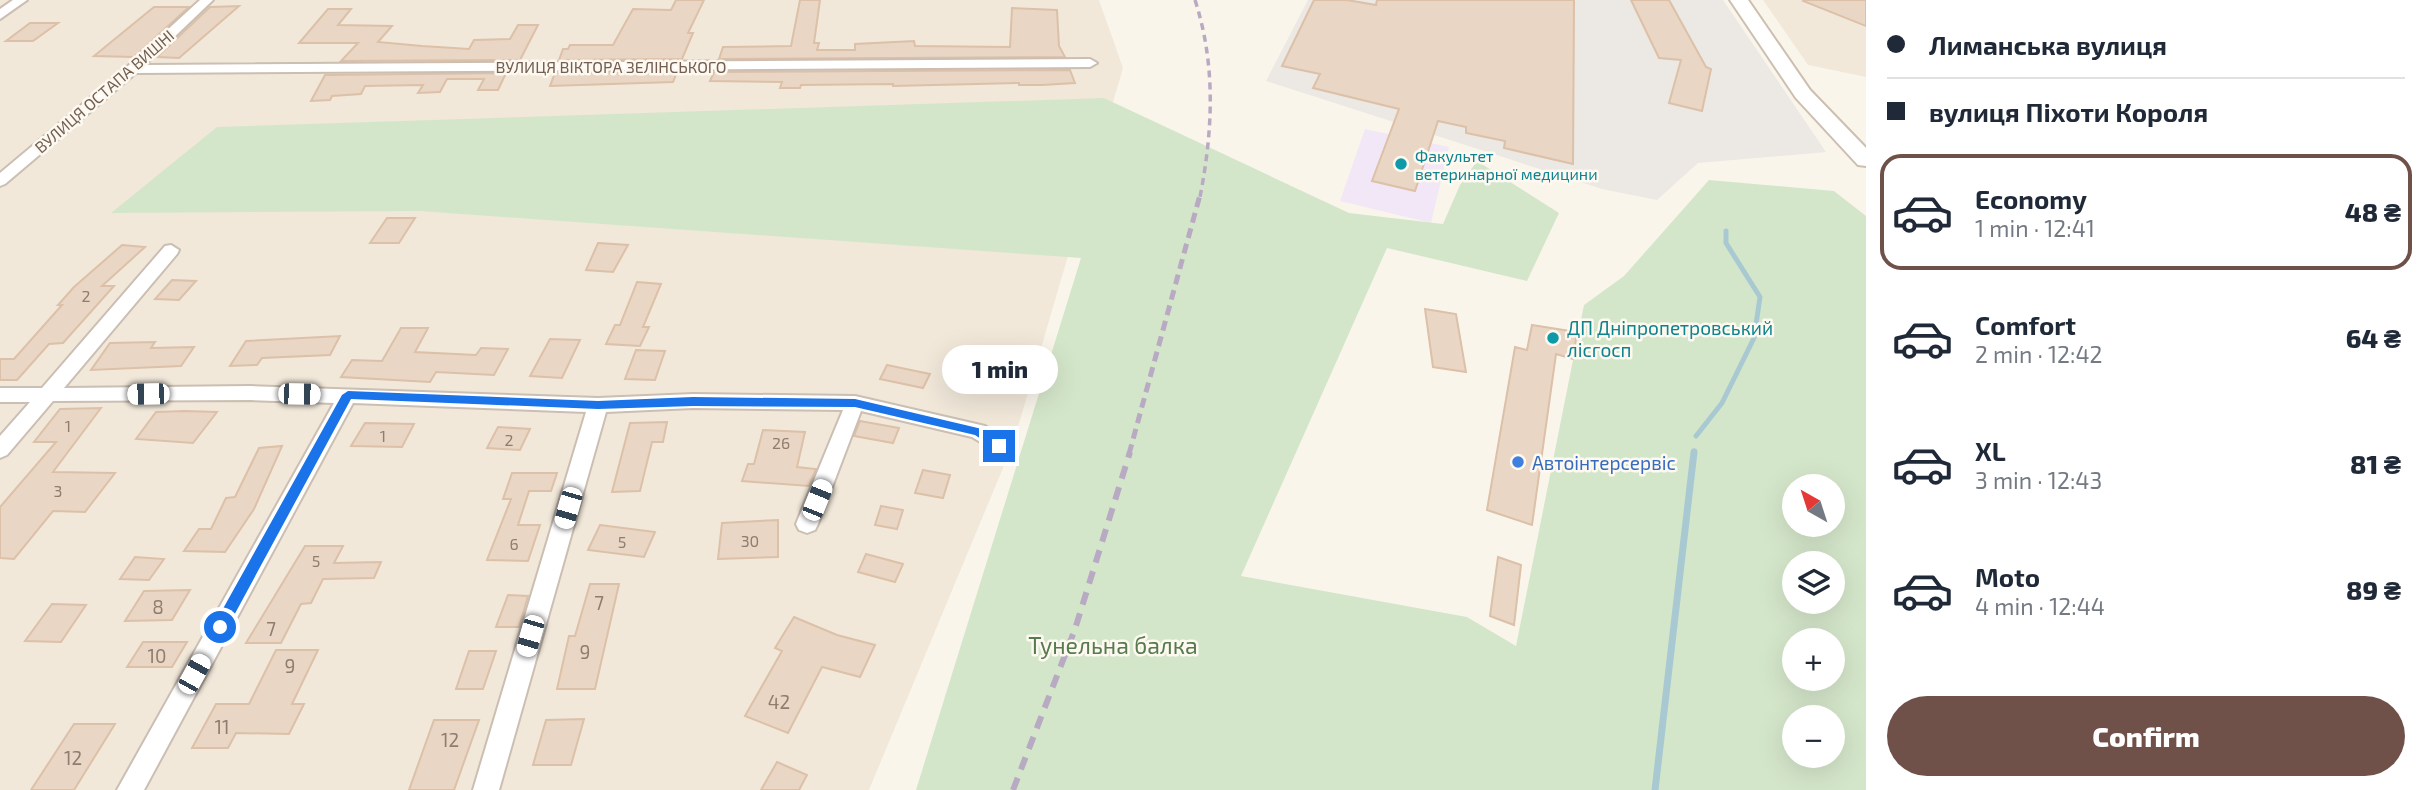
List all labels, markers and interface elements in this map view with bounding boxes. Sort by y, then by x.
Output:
street label: ВУЛИЦЯ ОСТАПА ВИШНІ [31,25,177,157]
text: Лиманська вулиця [1929,29,2167,60]
street label: ВУЛИЦЯ ВІКТОРА ЗЕЛІНСЬКОГО [495,57,727,76]
text: вулиця Піхоти Короля [1929,96,2208,127]
place label: Факультет ветеринарної медицини [1415,146,1598,183]
marker: Факультет ветеринарної медицини [1393,156,1409,172]
icon: car [1891,181,1954,244]
text: Economy [1975,183,2087,214]
text: 48 ₴ [2345,196,2401,227]
text: 1 min · 12:41 [1975,214,2095,242]
house number: 2 [82,286,91,305]
icon: car [1891,307,1954,370]
text: Comfort [1975,309,2076,340]
place label: ДП Дніпропетровський лісгосп [1567,316,1773,361]
text: 64 ₴ [2346,322,2401,353]
marker: ДП Дніпропетровський лісгосп [1545,330,1561,346]
text: 2 min · 12:42 [1975,340,2103,368]
callout: 1 min [941,344,1057,394]
text: 1 min [972,355,1028,383]
car [127,383,170,405]
car [278,383,321,405]
house number: 1 [65,416,71,435]
house number: 1 [380,426,386,445]
house number: 2 [505,430,514,449]
route end [983,430,1015,462]
house number: 26 [772,433,790,452]
icon: car [1891,433,1954,496]
text: XL [1975,435,2006,466]
text: 81 ₴ [2350,448,2401,479]
place label: Автоінтерсервіс [1532,451,1676,474]
marker: Автоінтерсервіс [1510,454,1526,470]
text: 3 min · 12:43 [1975,466,2102,494]
north arrow [1782,474,1844,537]
map controls [1782,474,1845,768]
car [800,477,835,523]
house number: 3 [54,481,62,500]
car [553,485,584,531]
house number: 30 [741,531,759,550]
house number: 5 [618,532,626,551]
house number: 6 [509,534,519,553]
house number: 5 [312,551,320,570]
button: layers [1782,551,1845,614]
icon: car [1891,559,1954,622]
text: Moto [1975,561,2040,592]
text: 89 ₴ [2346,574,2401,605]
house number: 7 [594,591,604,614]
text: 4 min · 12:44 [1975,592,2105,620]
house number: 8 [152,595,164,618]
route start [204,611,236,643]
car [515,613,546,659]
house number: 7 [266,617,276,640]
button: + [1782,628,1845,691]
park label: Тунельна балка [1028,631,1198,660]
house number: 9 [580,640,590,663]
house number: 10 [147,644,167,667]
car [175,651,214,697]
house number: 9 [285,654,295,677]
house number: 42 [768,690,790,713]
button: Confirm [1887,696,2405,776]
button: − [1782,705,1845,768]
house number: 11 [214,715,230,738]
house number: 12 [441,728,459,751]
house number: 12 [64,746,82,769]

